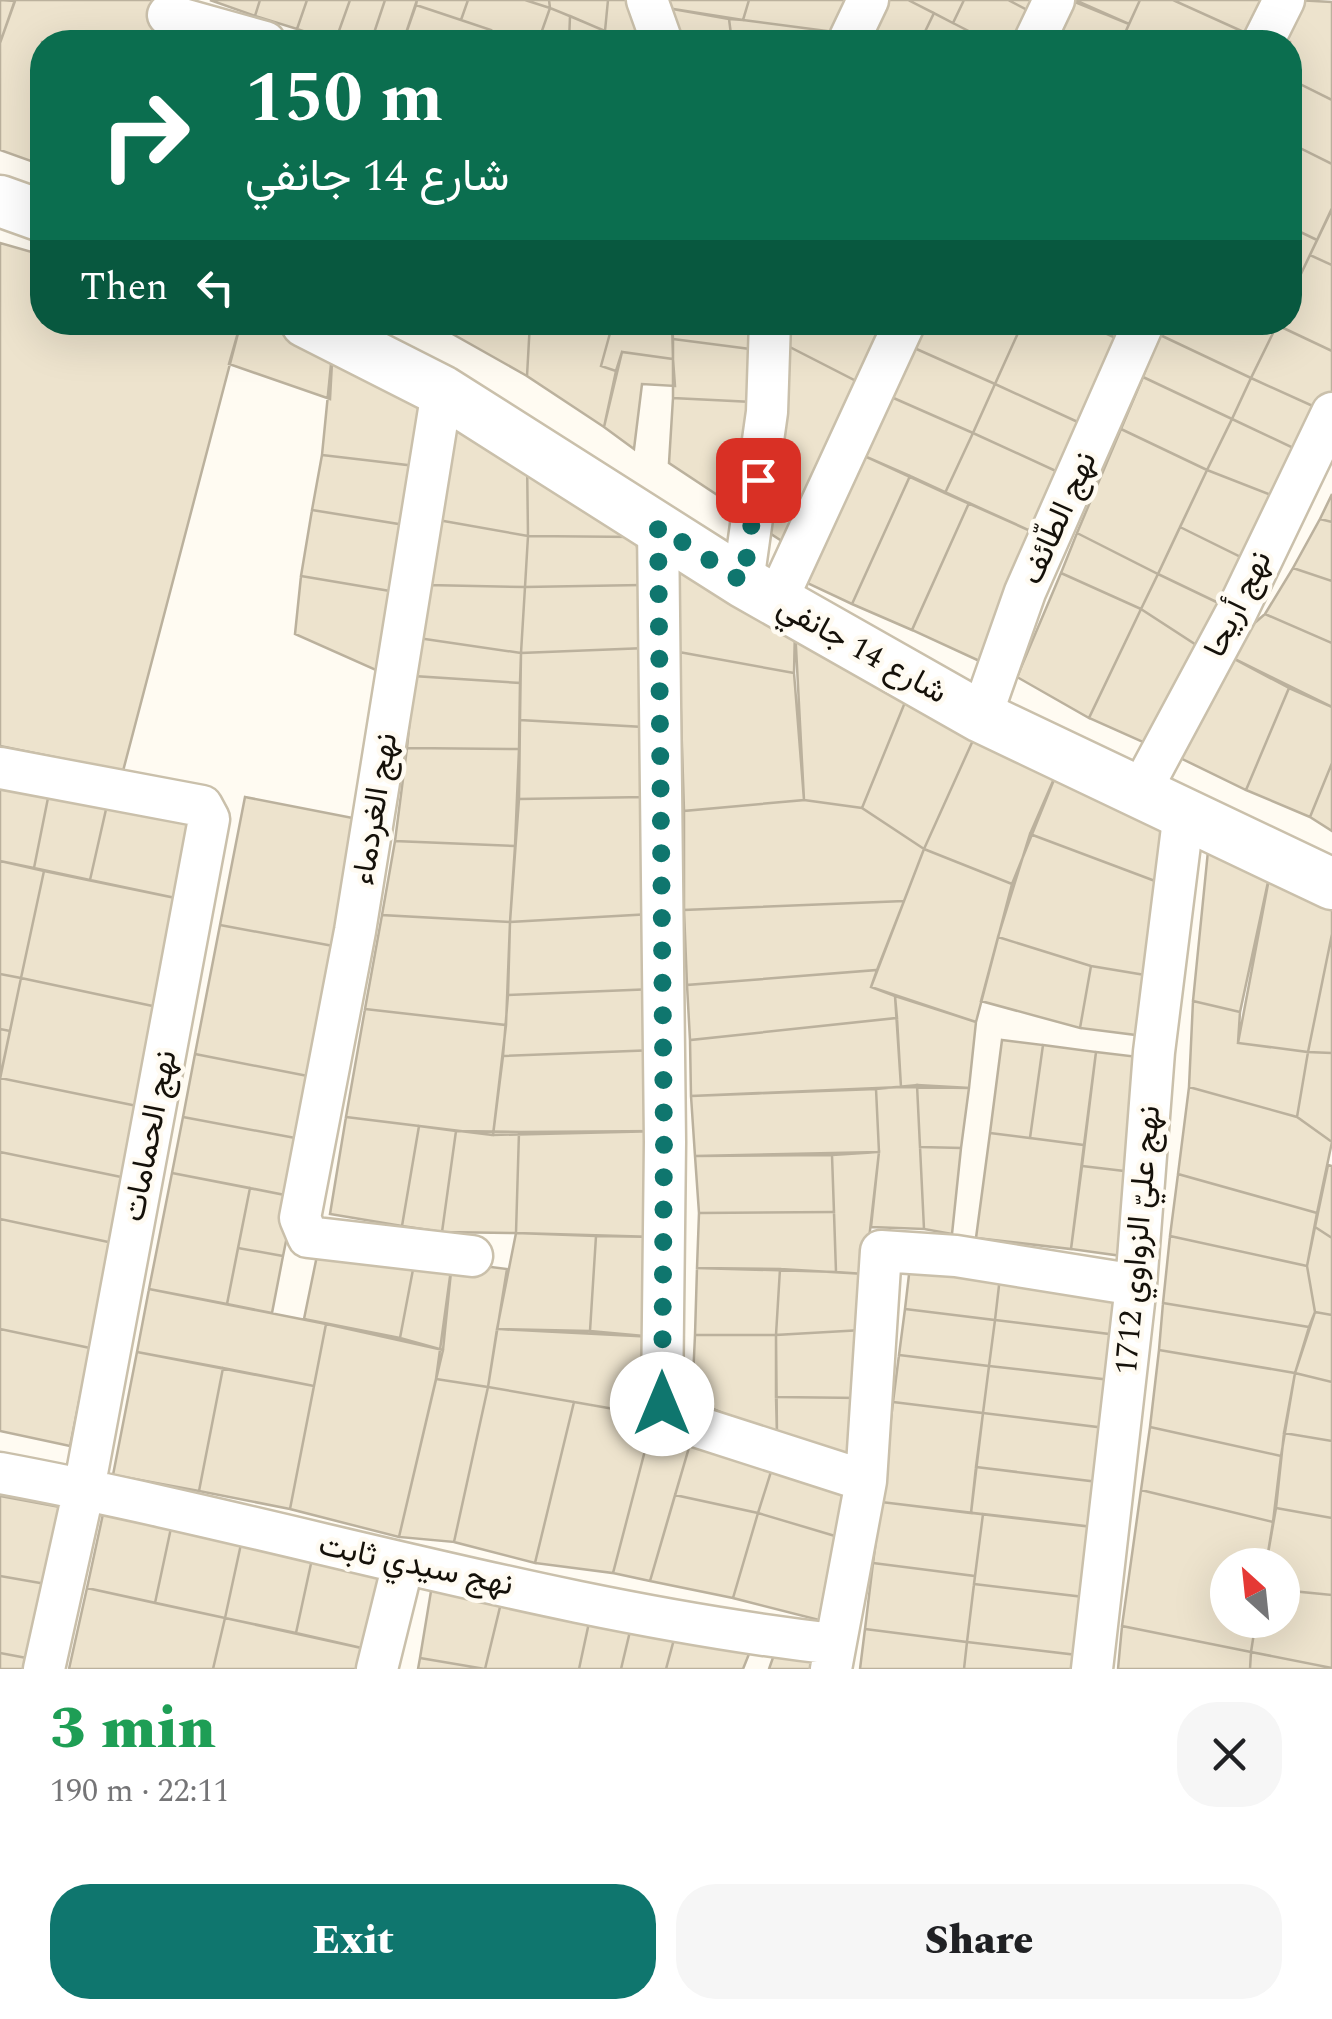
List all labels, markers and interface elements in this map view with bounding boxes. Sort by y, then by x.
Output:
text: 150 m [245,46,443,152]
icon: right [80,70,210,200]
text: شارع 14 جانفي [245,142,509,211]
text: Then [80,259,168,317]
icon: left [188,260,243,315]
pin [716,438,801,523]
street label: نهج الطّائف [1008,444,1110,592]
icon: arrive [731,453,786,508]
street label: نهج أريحا [1191,542,1285,666]
street label: شارع 14 جانفي [768,583,956,717]
street label: نهج الغردماء [339,729,411,889]
street label: نهج الحمامات [109,1046,191,1226]
street label: نهج عليّ الزواوي 1712 [1102,1104,1174,1376]
position arrow [610,1352,714,1456]
street label: نهج سيدي ثابت [314,1520,518,1610]
north arrow [1210,1548,1300,1638]
map controls [1210,1548,1300,1638]
text: 3 min [50,1683,216,1775]
button: close [1177,1702,1282,1807]
text: 190 m · 22:11 [50,1767,230,1816]
button: Exit [50,1884,656,1999]
button: Share [676,1884,1282,1999]

